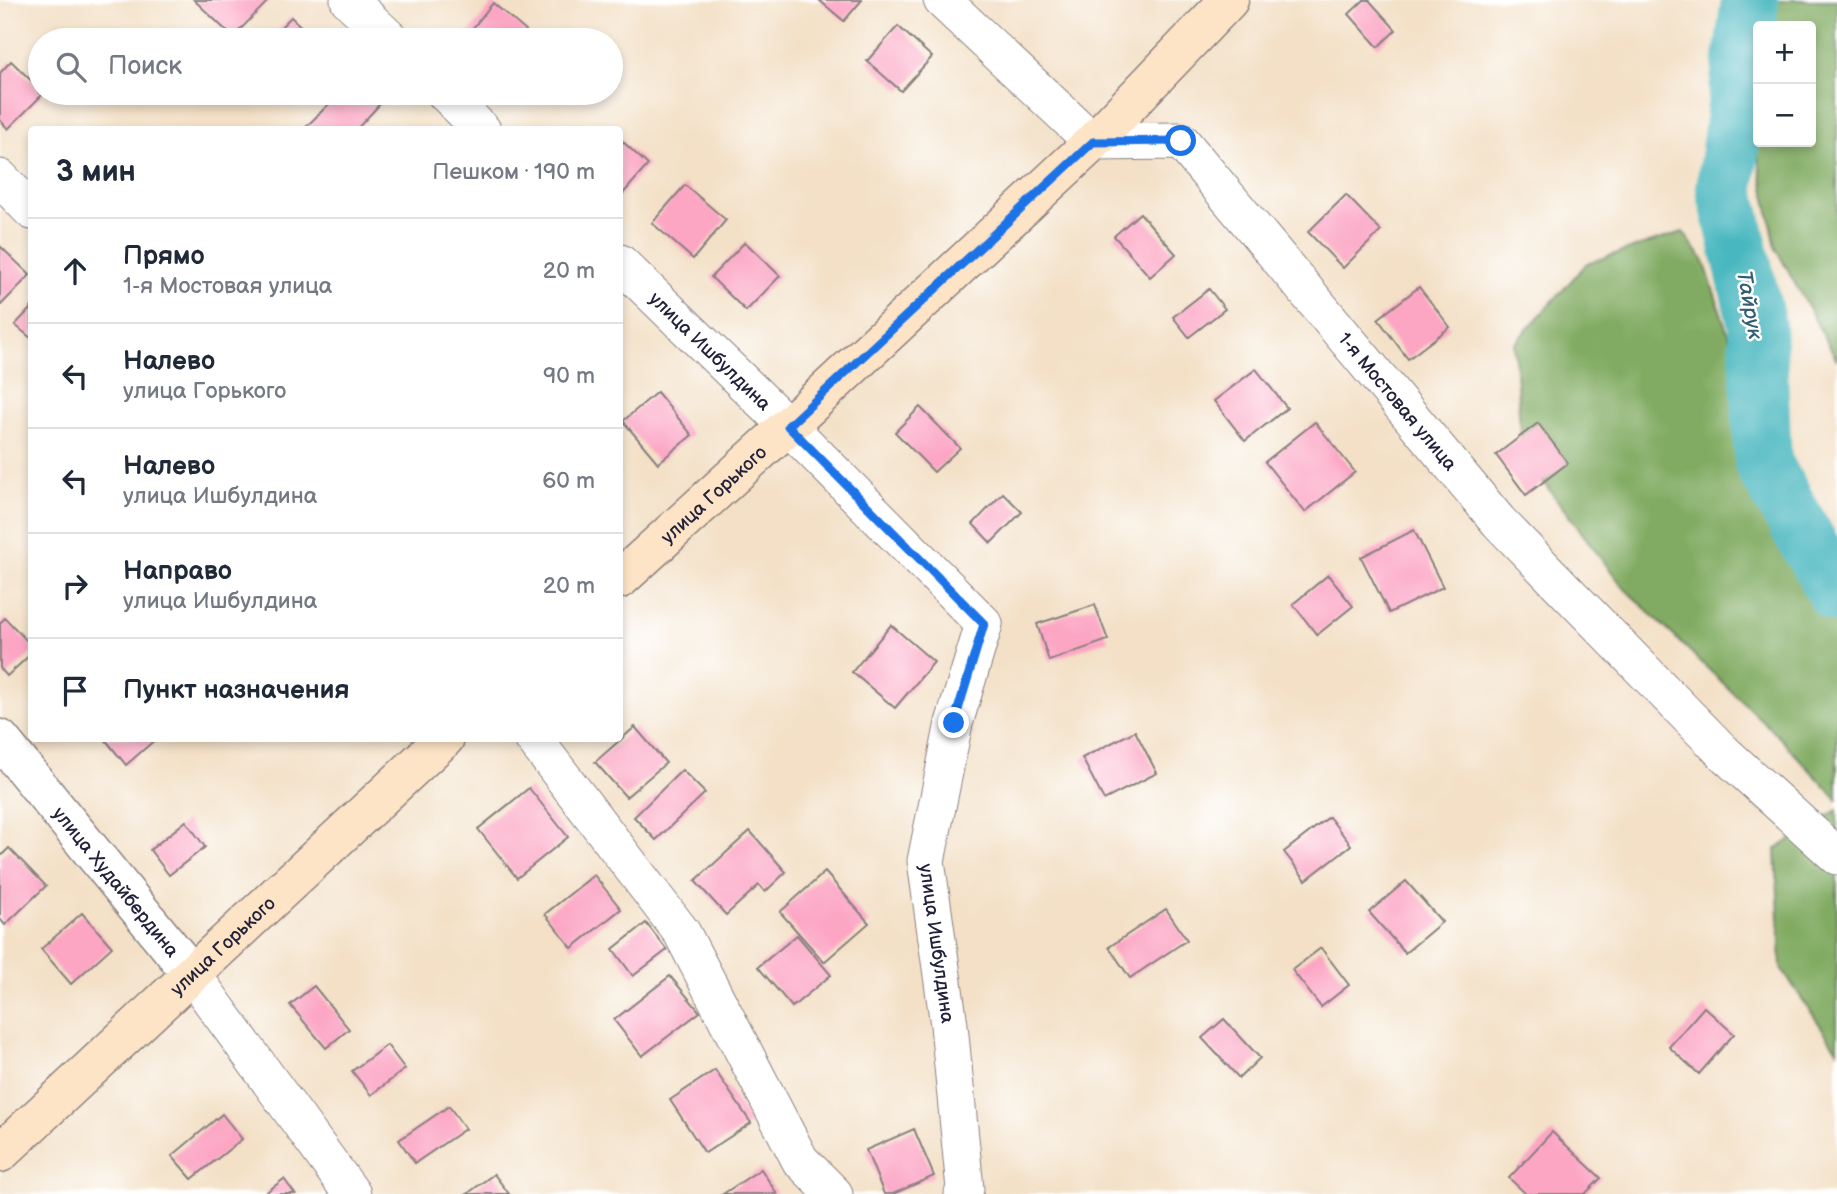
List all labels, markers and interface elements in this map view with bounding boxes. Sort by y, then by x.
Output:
map controls [1753,21,1816,147]
button: + [1753,21,1816,84]
search box [28,28,623,105]
icon: search [52,48,90,86]
text: Поиск [108,51,182,82]
button: − [1753,84,1816,147]
route start [1165,125,1196,156]
text: 3 мин [56,154,136,190]
text: Пешком · 190 m [432,158,595,186]
text: Прямо [123,241,205,272]
icon: ahead [56,252,94,290]
text: 20 m [543,257,595,285]
water label: Тайрук [1731,269,1768,342]
text: 1-я Мостовая улица [123,272,332,300]
street label: улица Ишбулдина [644,288,775,416]
street label: 1-я Мостовая улица [1333,328,1461,476]
text: Налево [123,346,215,377]
icon: left [56,357,94,395]
text: 90 m [543,362,595,390]
text: улица Горького [123,377,286,405]
street label: улица Горького [657,441,772,549]
text: Налево [123,451,215,482]
icon: left [56,462,94,500]
text: 60 m [542,467,595,495]
text: улица Ишбулдина [123,482,317,510]
text: Направо [123,556,232,587]
icon: right [56,567,94,605]
text: 20 m [543,572,595,600]
text: улица Ишбулдина [123,587,317,615]
icon: arrive [56,672,94,710]
text: Пункт назначения [123,675,349,706]
route end [938,707,969,738]
street label: улица Худайбердина [47,803,183,962]
street label: улица Ишбулдина [914,862,959,1025]
street label: улица Горького [166,892,281,1001]

